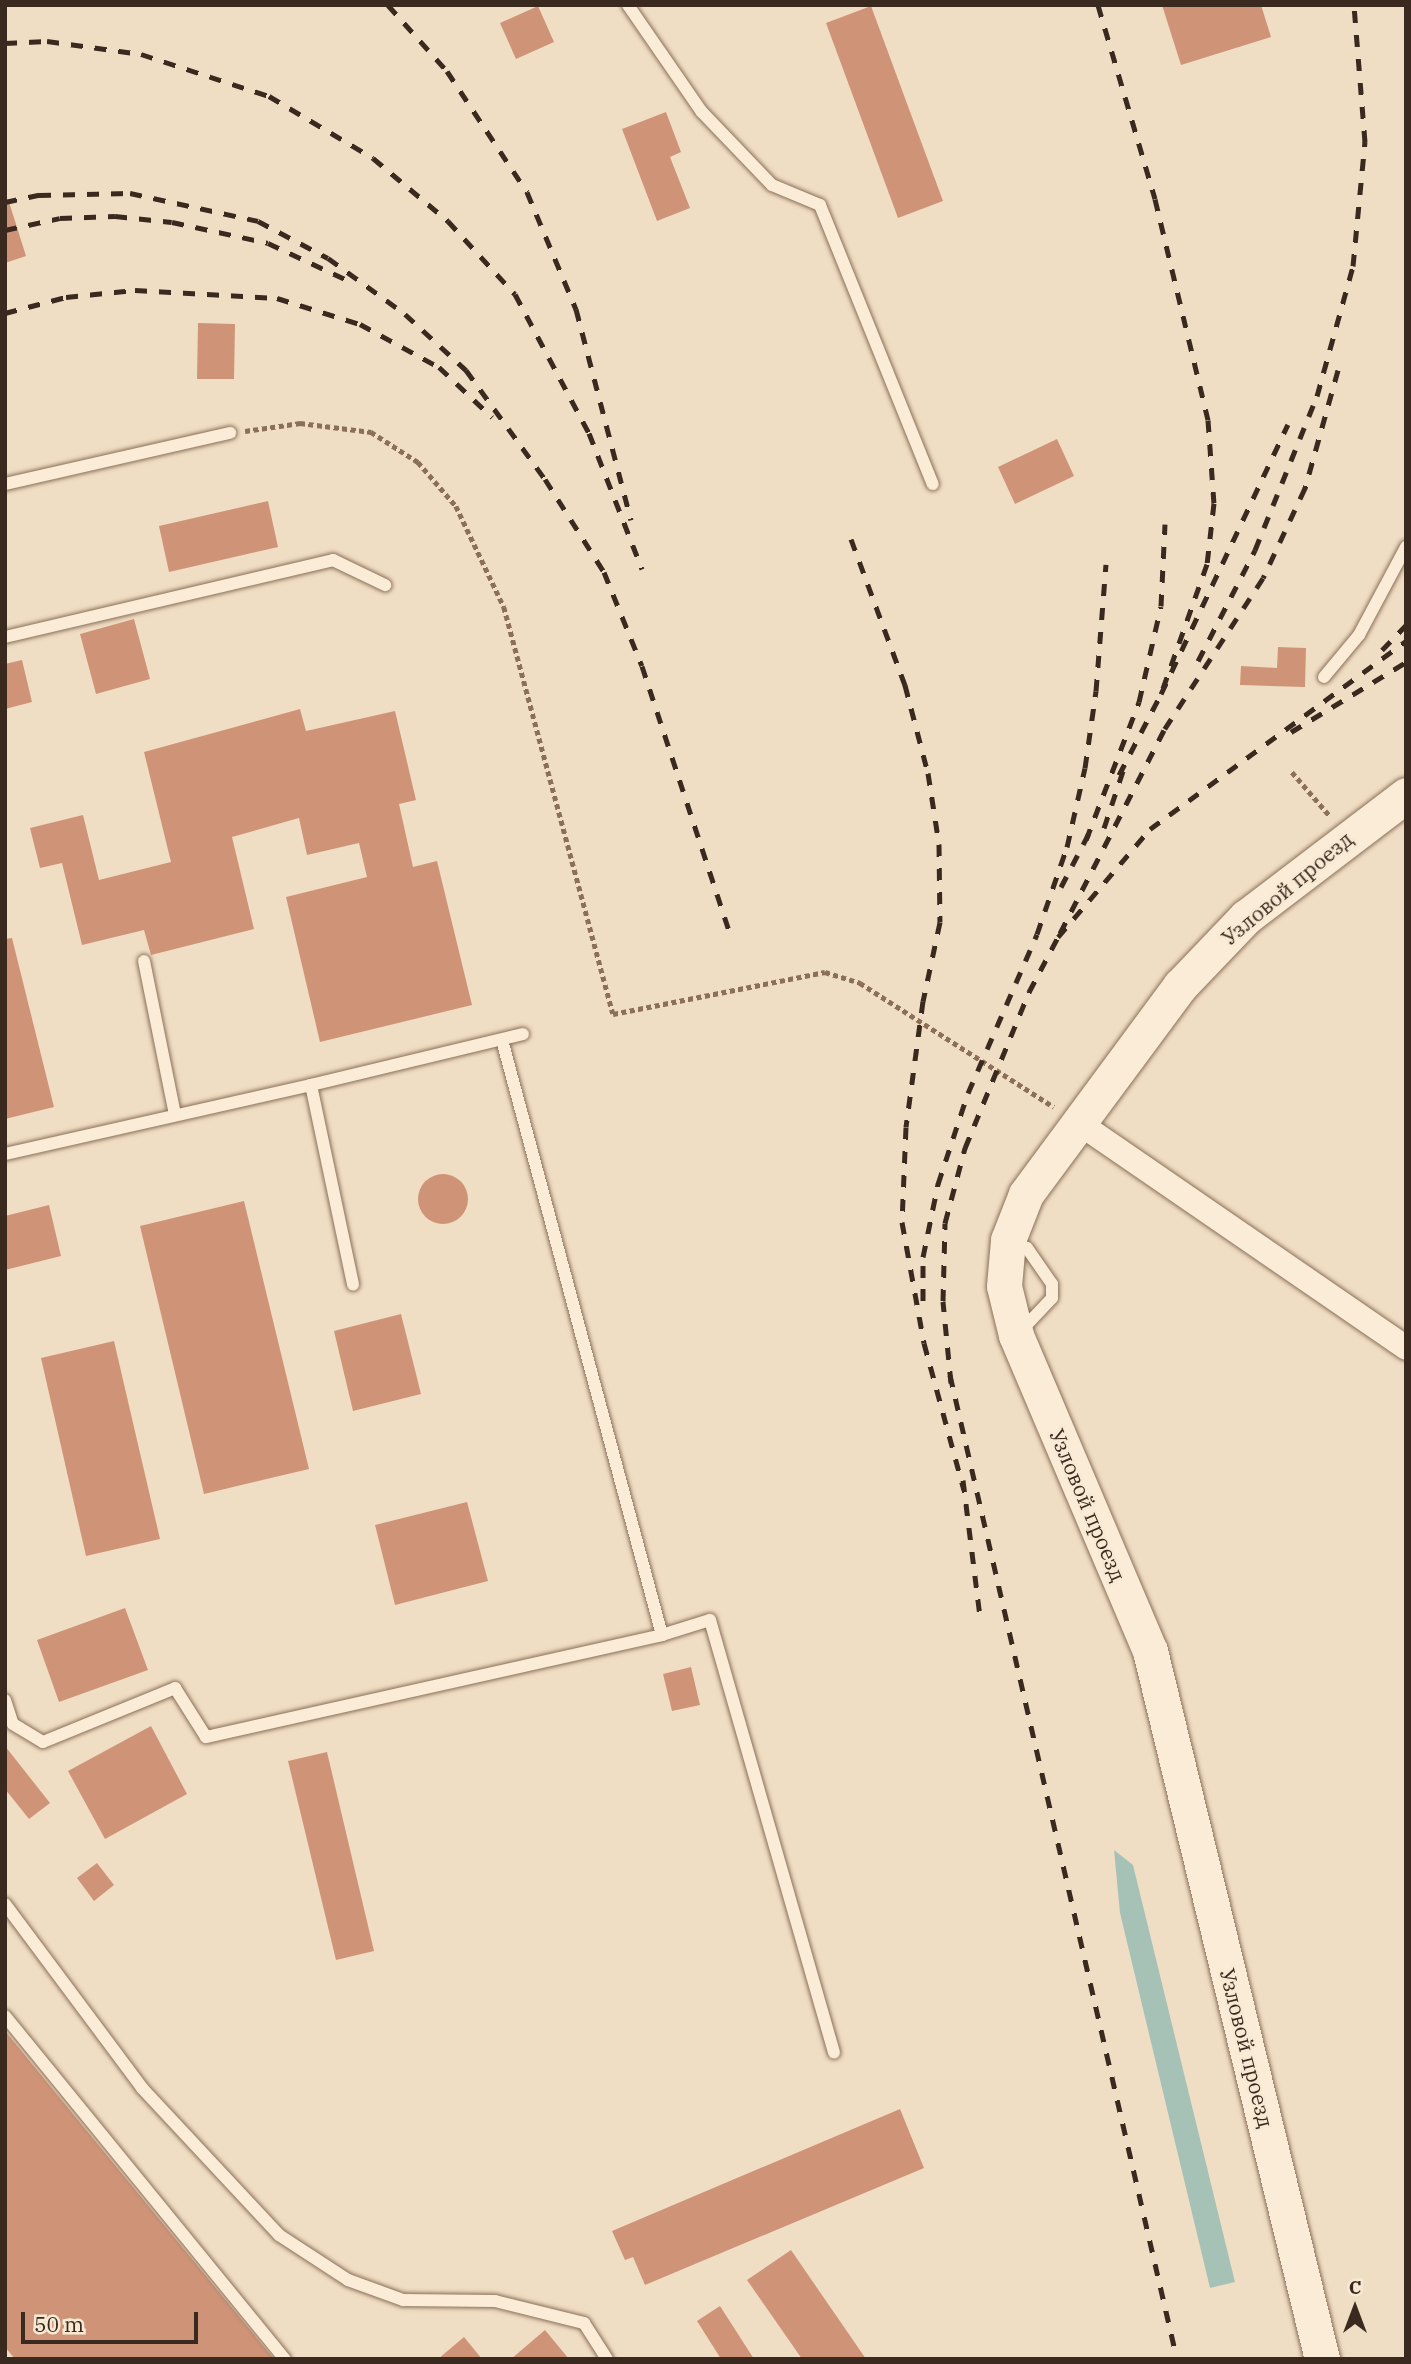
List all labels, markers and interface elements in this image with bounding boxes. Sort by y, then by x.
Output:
street label: Узловой проезд [1216,826,1358,950]
street label: Узловой проезд [1044,1425,1132,1585]
street label: Узловой проезд [1215,1966,1279,2130]
north arrow [1320,2273,1390,2343]
text: С [1349,2275,1361,2299]
scale bar [24,2298,201,2342]
text: 50 m [34,2310,84,2338]

